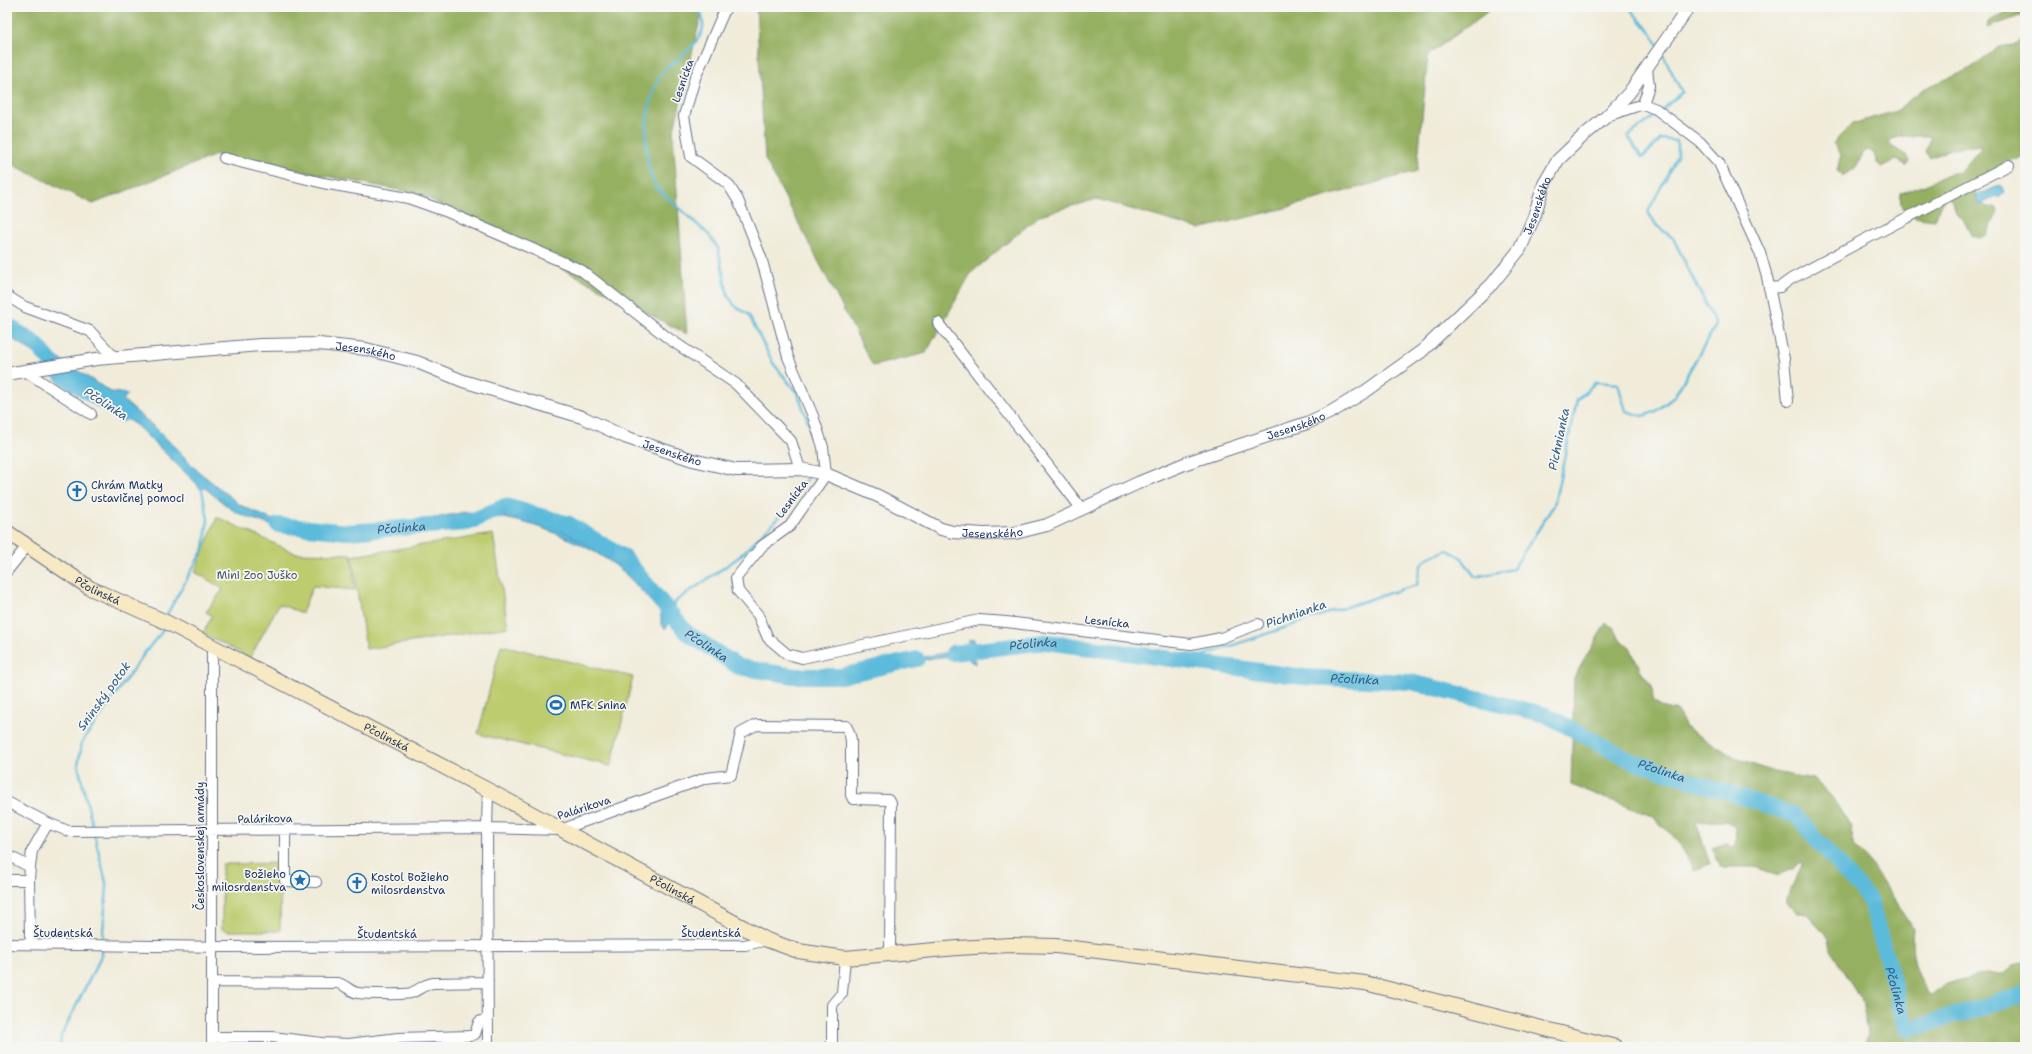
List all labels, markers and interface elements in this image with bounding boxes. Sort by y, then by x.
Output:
street label: Lesnícka [669,57,697,105]
street label: Jesenského [1520,173,1555,237]
street label: Jesenského [335,338,398,364]
water label: Pčolinka [81,384,131,424]
water label: Pichnianka [1545,406,1573,472]
street label: Jesenského [1265,408,1328,443]
street label: Jesenského [641,436,703,469]
street label: Lesnícka [772,476,812,521]
place label: Chrám Matky ustavičnej pomoci [91,478,184,506]
church icon: Chrám Matky ustavičnej pomoci [66,480,88,502]
water label: Pčolinka [377,518,426,538]
street label: Jesenského [961,524,1025,542]
park label: Mini Zoo Juško [217,568,298,583]
street label: Pčolinská [72,572,123,608]
water label: Pichnianka [1264,596,1328,632]
street label: Lesnícka [1084,612,1130,632]
water label: Pčolinka [682,626,731,666]
water label: Pčolinka [1008,634,1059,654]
water label: Sninský potok [74,658,134,734]
water label: Pčolinka [1330,670,1380,689]
sports icon: MFK Snina [545,694,567,716]
place label: MFK Snina [570,698,627,713]
street label: Pčolinská [361,719,412,755]
water label: Pčolinka [1636,756,1687,786]
street label: Československej armády [192,782,208,910]
street label: Palárikova [555,792,613,824]
street label: Palárikova [237,811,293,827]
place label: Božieho milosrdenstva [212,867,286,895]
place icon: Božieho milosrdenstva [289,869,311,891]
place label: Kostol Božieho milosrdenstva [371,870,449,898]
street label: Pčolinská [647,871,698,908]
church icon: Kostol Božieho milosrdenstva [346,872,368,894]
street label: Študentská [33,925,93,941]
street label: Študentská [681,925,741,941]
street label: Študentská [357,926,417,942]
water label: Pčolinka [1881,965,1910,1016]

